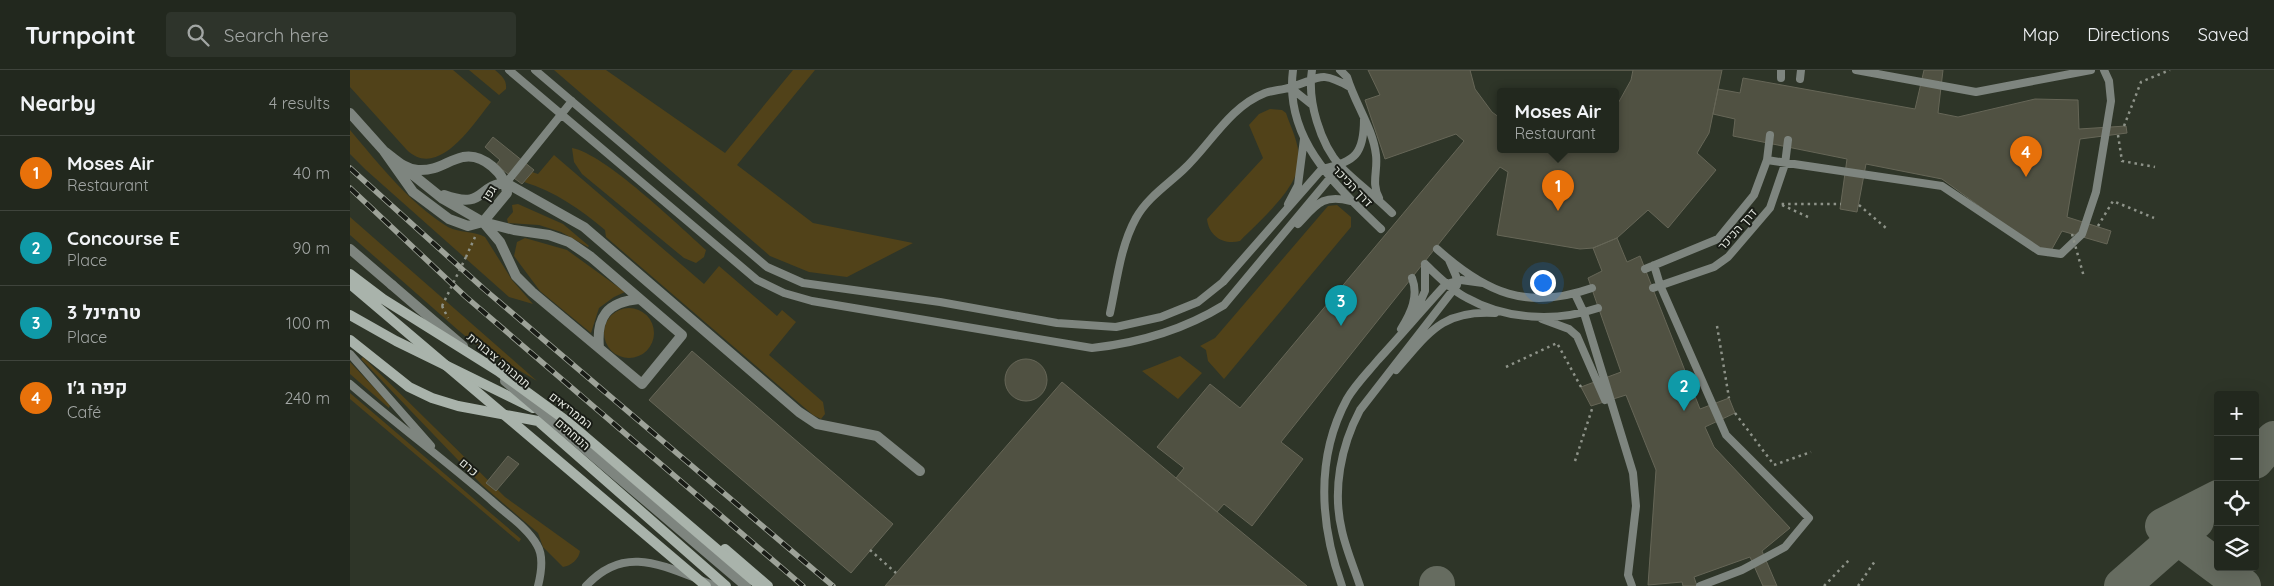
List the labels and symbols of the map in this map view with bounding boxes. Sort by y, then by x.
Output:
pin: 4 [2010,136,2042,177]
street label: דרך הכיכר [1330,163,1376,209]
pin: 1 [1542,170,1574,211]
street label: גפן [478,182,500,204]
street label: דרך הכיכר [1714,205,1760,253]
your location [1530,270,1556,296]
pin: 3 [1325,285,1357,326]
street label: תחבורה ציבורית [464,329,534,391]
pin: 2 [1668,370,1700,411]
street label: הממריאים [546,388,596,432]
street label: הנוחתים [553,415,593,453]
street label: כרם [457,455,481,479]

